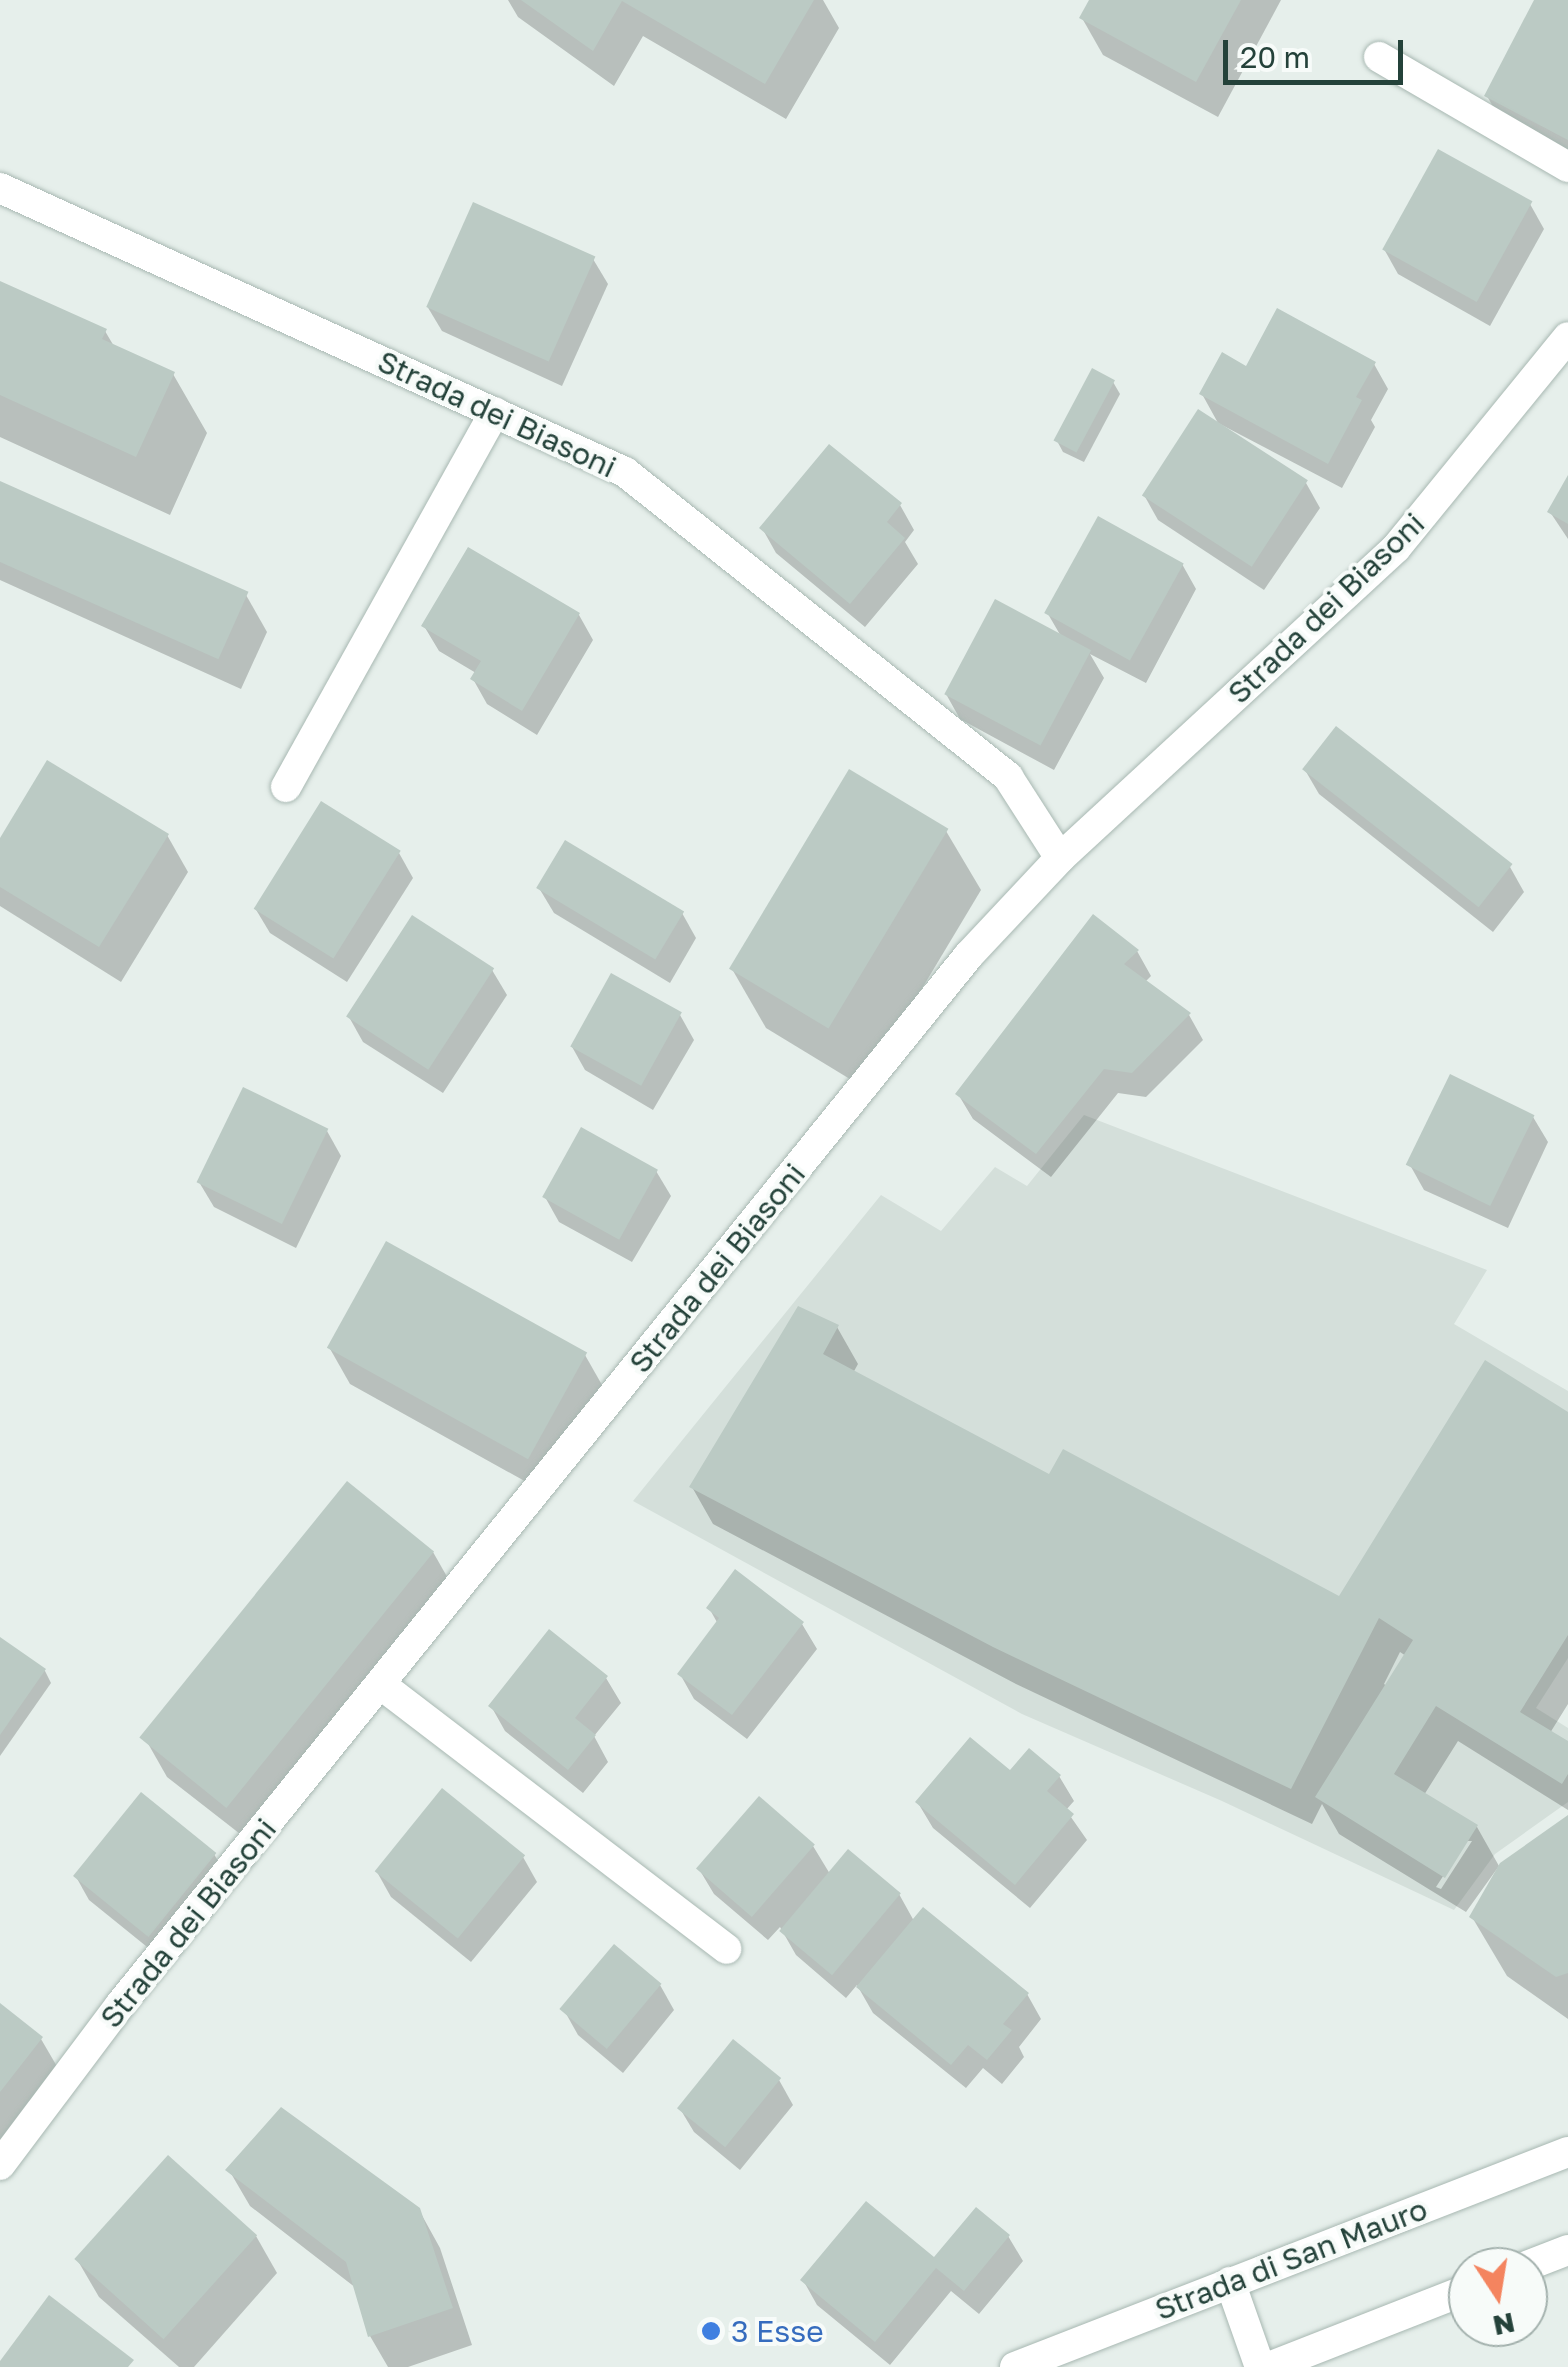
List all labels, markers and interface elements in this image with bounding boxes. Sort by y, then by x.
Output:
scale bar [1228,20,1408,82]
text: 20 m [1240,39,1310,75]
street label: Strada dei Biasoni [372,343,622,485]
street label: Strada dei Biasoni [1220,505,1432,711]
street label: Strada dei Biasoni [622,1156,812,1380]
street label: Strada dei Biasoni [93,1811,283,2035]
street label: Strada di San Mauro [1150,2191,1432,2327]
north arrow [1448,2247,1548,2347]
text: N [1490,2307,1518,2343]
place label: 3 Esse [731,2313,824,2349]
marker: 3 Esse [700,2320,722,2342]

